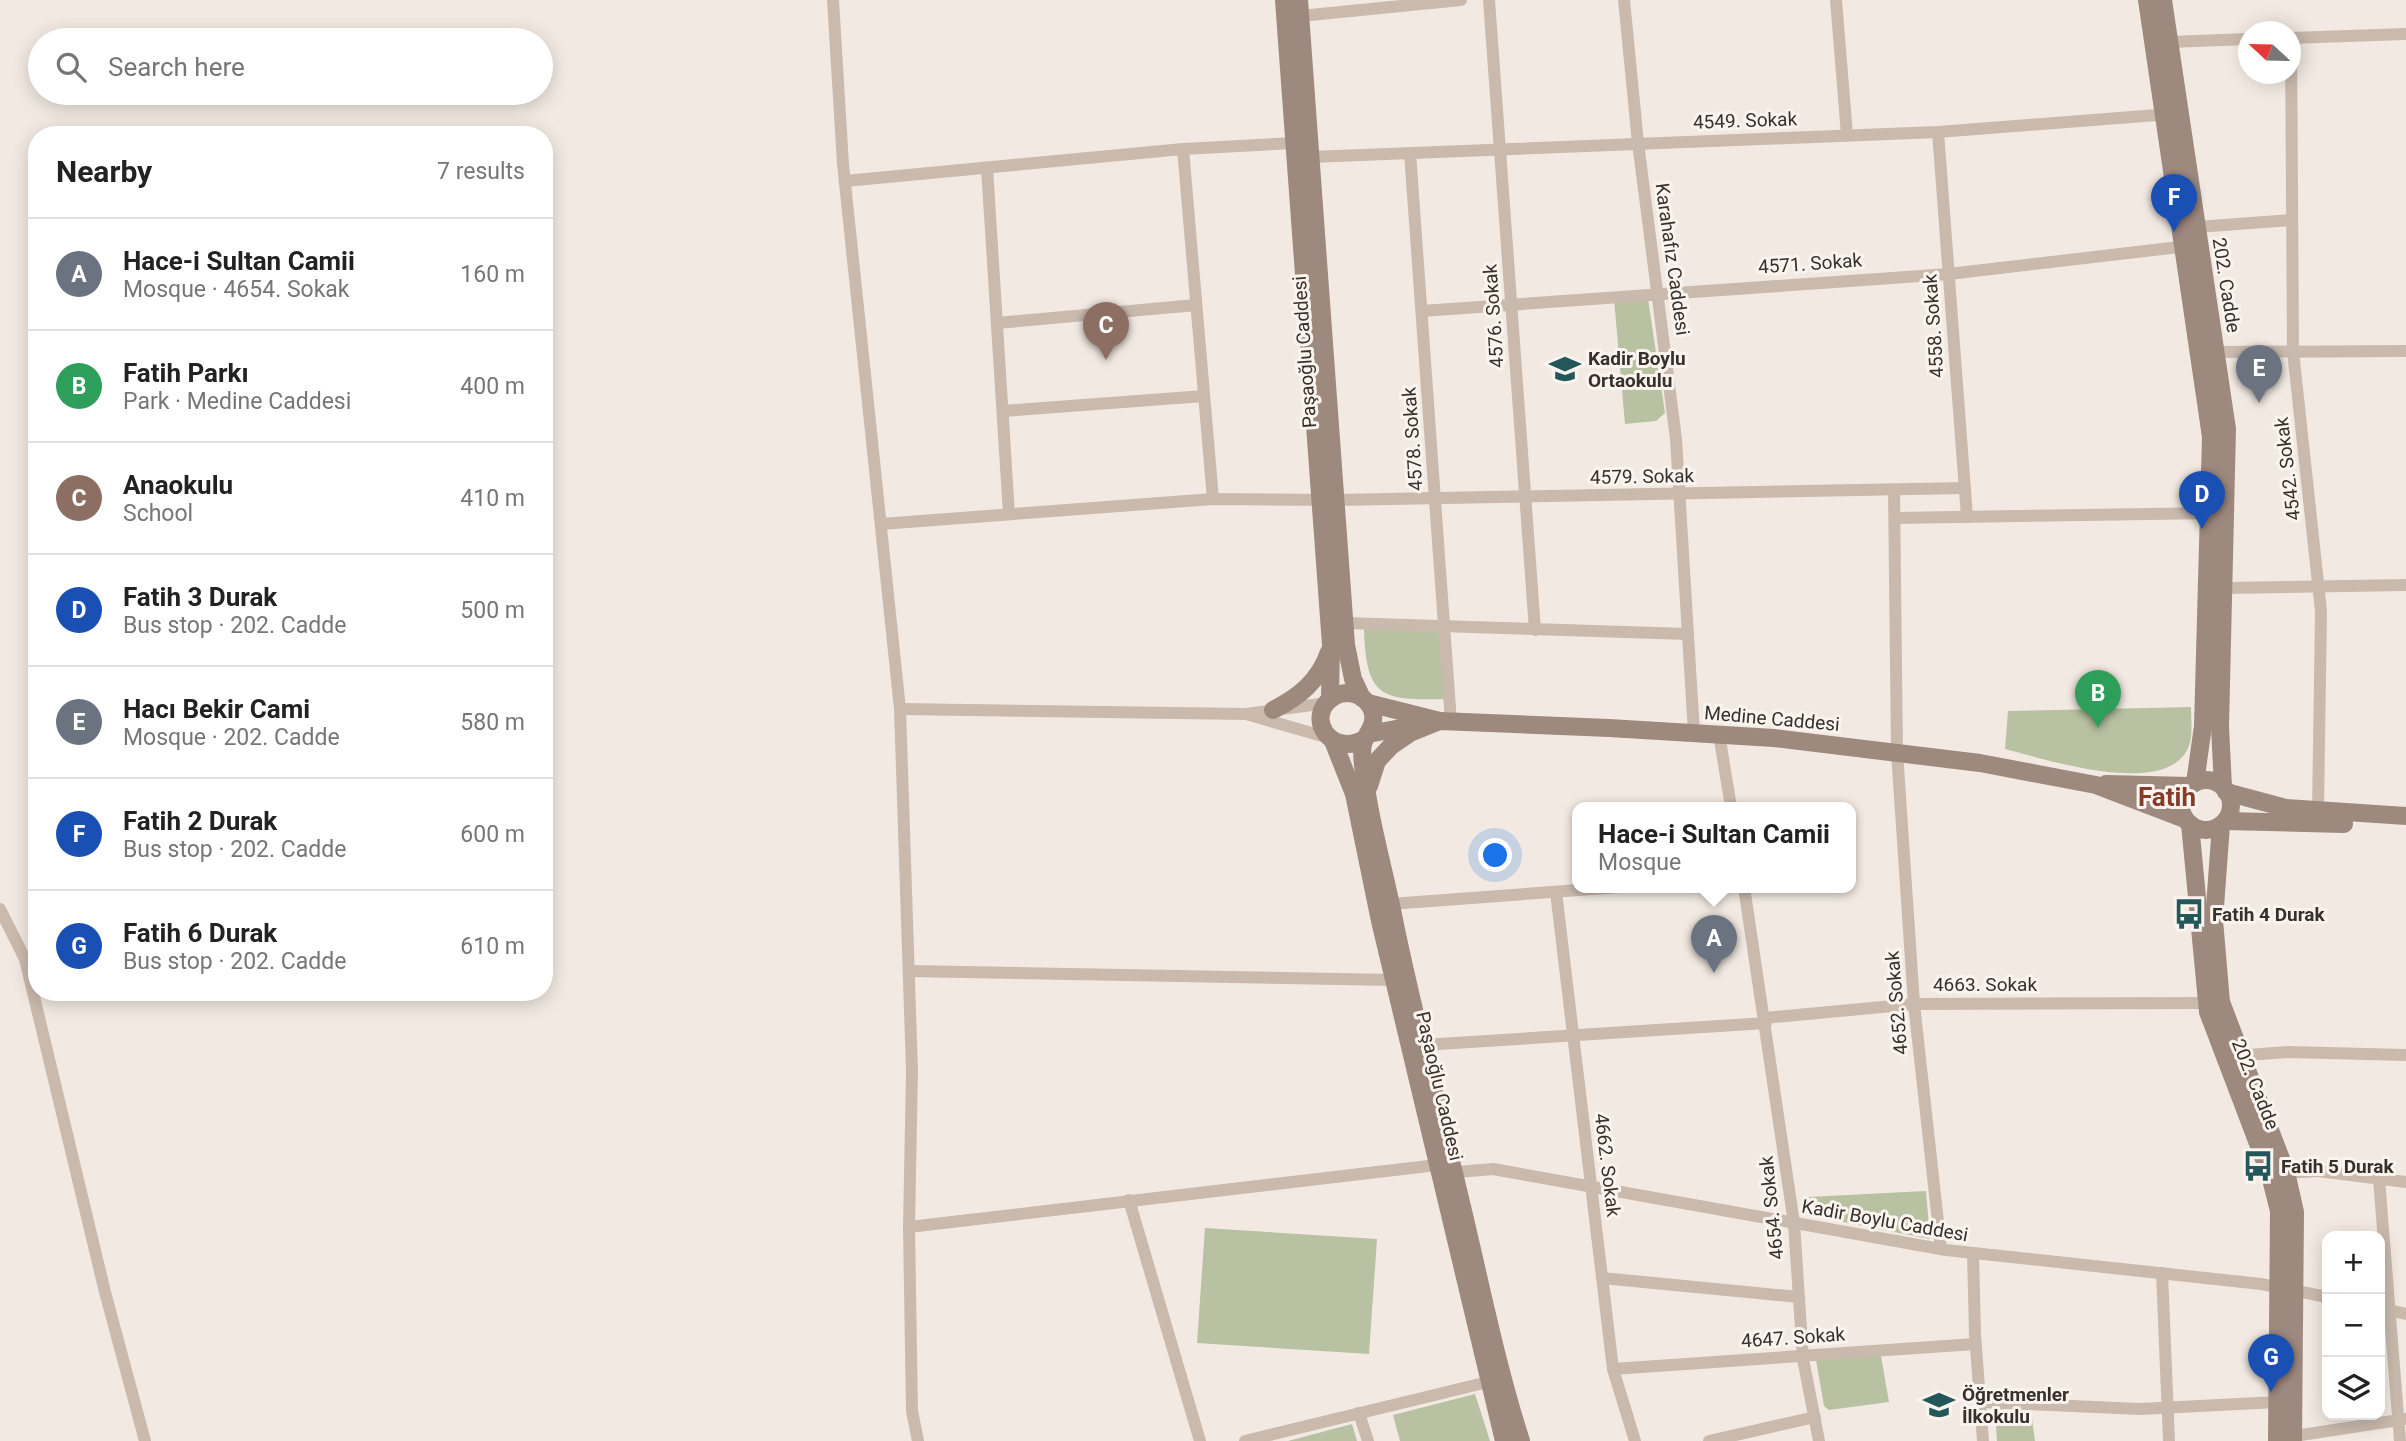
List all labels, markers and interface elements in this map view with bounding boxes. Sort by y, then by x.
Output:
north arrow [2238,21,2301,84]
search box [28,28,553,105]
icon: search [52,48,90,86]
text: Search here [108,52,245,82]
street label: 4549. Sokak [1693,107,1798,134]
text: Nearby [56,154,152,189]
text: 7 results [437,158,525,185]
pin: F [2151,174,2197,232]
street label: Karahafız Caddesi [1650,181,1695,337]
street label: 202. Cadde [2208,236,2245,334]
text: Hace-i Sultan Camii [123,246,355,276]
street label: 4571. Sokak [1757,248,1863,279]
text: A [71,261,87,288]
text: 160 m [460,261,525,288]
street label: 4576. Sokak [1478,263,1509,369]
street label: 4558. Sokak [1918,273,1949,379]
street label: Paşaoğlu Caddesi [1288,275,1321,429]
text: Mosque · 4654. Sokak [123,276,350,303]
pin: C [1083,302,1129,360]
pin: E [2236,345,2282,403]
place label: Kadir Boylu Ortaokulu [1588,347,1686,392]
school or university icon: Kadir Boylu Ortaokulu [1548,352,1582,386]
text: Fatih Parkı [123,358,249,388]
text: B [72,373,86,400]
text: 400 m [460,373,525,400]
street label: 4578. Sokak [1397,386,1428,492]
text: Park · Medine Caddesi [123,388,351,415]
street label: 4542. Sokak [2270,415,2305,522]
street label: 4579. Sokak [1590,464,1695,489]
text: Anaokulu [123,470,233,500]
pin: D [2179,471,2225,529]
text: C [71,485,87,512]
text: 410 m [460,485,525,512]
text: School [123,500,193,527]
text: Fatih 3 Durak [123,582,277,612]
text: D [72,597,86,624]
text: 500 m [460,597,525,624]
text: Bus stop · 202. Cadde [123,612,346,639]
pin: B [2075,670,2121,728]
text: Hacı Bekir Cami [123,694,310,724]
street label: Medine Caddesi [1703,701,1841,736]
text: E [73,709,85,736]
text: 580 m [460,709,525,736]
text: Mosque · 202. Cadde [123,724,340,751]
district label: Fatih [2138,782,2196,812]
popup [1572,802,1856,893]
text: Fatih 2 Durak [123,806,277,836]
text: Hace-i Sultan Camii [1598,819,1830,849]
text: F [73,821,85,848]
text: 600 m [460,821,525,848]
text: Bus stop · 202. Cadde [123,836,346,863]
your location [1478,838,1512,872]
text: Mosque [1598,849,1681,876]
bus stop icon: Fatih 4 Durak [2172,897,2206,931]
place label: Fatih 4 Durak [2212,903,2326,926]
pin: A [1691,915,1737,973]
text: Fatih 6 Durak [123,918,277,948]
text: G [71,933,87,960]
text: 610 m [460,933,525,960]
text: Bus stop · 202. Cadde [123,948,346,975]
street label: 4652. Sokak [1880,950,1912,1056]
street label: 4663. Sokak [1933,973,2037,996]
street label: Paşaoğlu Caddesi [1411,1009,1468,1163]
street label: 202. Cadde [2227,1035,2284,1133]
street label: 4662. Sokak [1590,1112,1625,1219]
bus stop icon: Fatih 5 Durak [2241,1149,2275,1183]
street label: 4654. Sokak [1755,1155,1788,1261]
place label: Fatih 5 Durak [2281,1155,2395,1178]
street label: Kadir Boylu Caddesi [1800,1195,1970,1246]
map controls [2322,1231,2385,1420]
button: + [2322,1231,2385,1294]
button: − [2322,1294,2385,1357]
street label: 4647. Sokak [1740,1322,1846,1353]
pin: G [2248,1334,2294,1392]
button: layers [2322,1357,2385,1420]
place label: Öğretmenler İlkokulu [1962,1383,2069,1428]
school or university icon: Öğretmenler İlkokulu [1922,1388,1956,1422]

